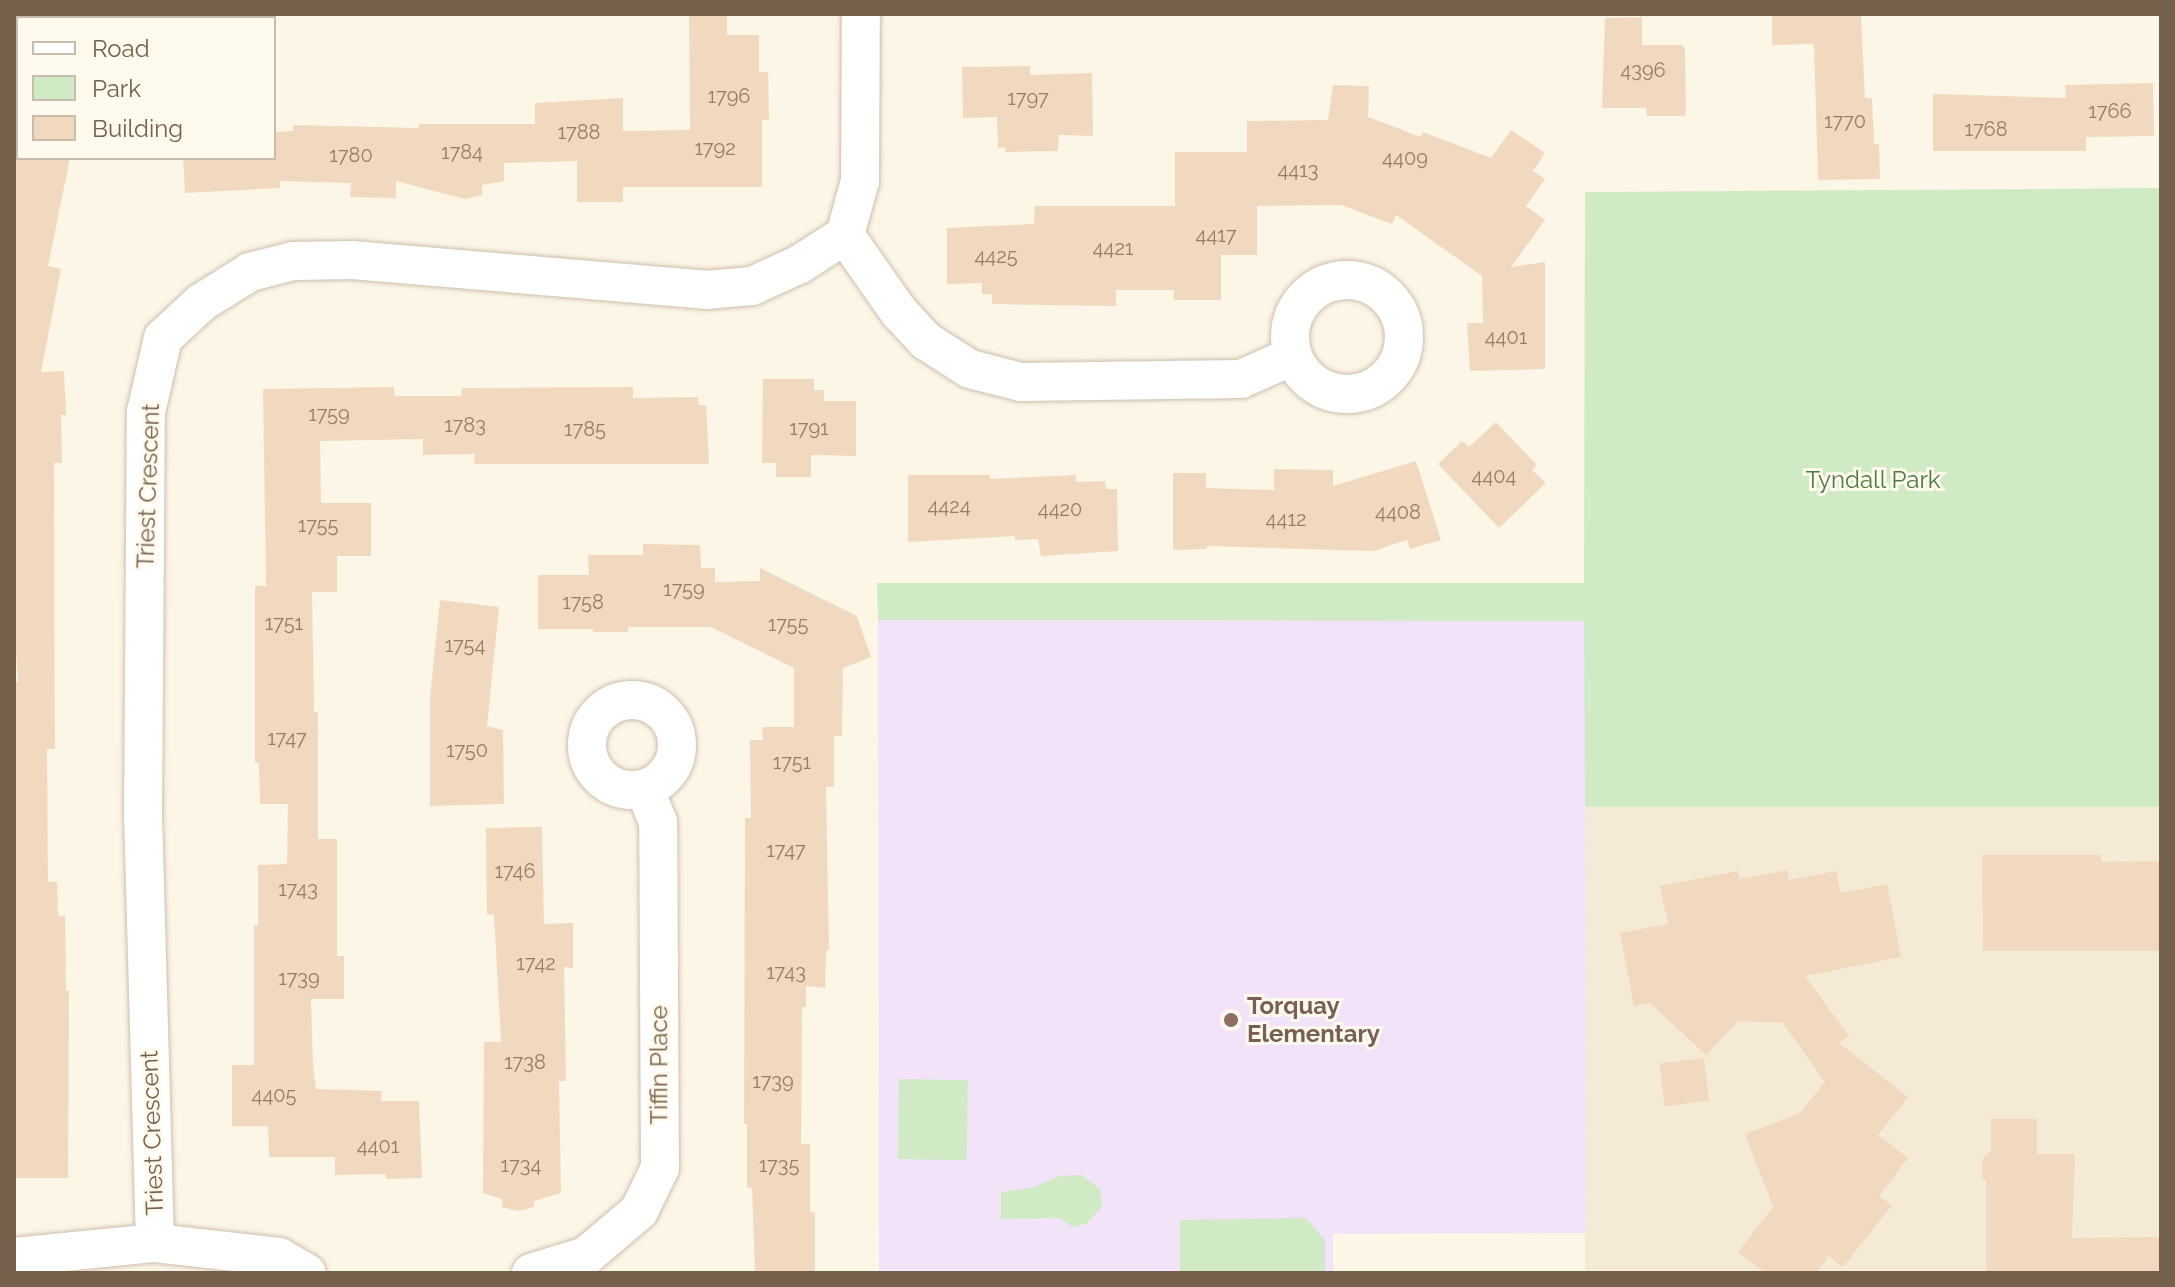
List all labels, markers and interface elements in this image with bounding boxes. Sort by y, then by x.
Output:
legend [16,16,276,160]
text: Road [92,34,150,63]
house number: 4396 [1620,58,1666,82]
text: Park [92,74,141,103]
house number: 1796 [708,84,750,108]
house number: 1797 [1007,86,1049,110]
house number: 1766 [2088,99,2132,123]
house number: 1770 [1824,109,1866,133]
text: Building [92,114,183,143]
house number: 1768 [1964,117,2008,141]
house number: 1788 [558,120,600,144]
house number: 1792 [694,136,736,160]
house number: 1784 [441,140,483,164]
house number: 1780 [329,143,373,167]
house number: 4409 [1382,146,1428,170]
house number: 4413 [1277,158,1319,182]
house number: 4417 [1196,223,1236,247]
house number: 4421 [1093,236,1133,260]
house number: 4425 [974,244,1018,268]
house number: 4401 [1485,325,1527,349]
house number: 1759 [308,402,350,426]
street label: Triest Crescent [131,403,165,569]
house number: 1783 [444,413,486,437]
house number: 1791 [789,416,829,440]
house number: 1785 [564,417,606,441]
house number: 4404 [1472,464,1516,488]
park label: Tyndall Park [1805,466,1941,494]
house number: 4424 [927,494,971,518]
house number: 4420 [1038,497,1082,521]
house number: 4408 [1375,500,1421,524]
house number: 4412 [1266,507,1306,531]
house number: 1755 [298,513,338,537]
house number: 1759 [663,577,705,601]
house number: 1758 [562,590,604,614]
house number: 1751 [265,611,303,635]
house number: 1755 [768,612,808,636]
house number: 1754 [445,633,485,657]
house number: 1747 [267,726,307,750]
house number: 1750 [446,738,488,762]
house number: 1751 [773,750,811,774]
house number: 1747 [766,838,806,862]
house number: 1746 [494,859,536,883]
house number: 1743 [278,877,318,901]
house number: 1742 [516,951,556,975]
house number: 1743 [766,960,806,984]
house number: 1739 [278,966,320,990]
place label: Torquay Elementary [1247,992,1380,1048]
street label: Tiffin Place [645,1005,673,1125]
marker: Torquay Elementary [1222,1011,1240,1029]
street label: Triest Crescent [135,1050,169,1216]
house number: 1738 [504,1050,546,1074]
house number: 1739 [752,1069,794,1093]
house number: 4405 [252,1083,296,1107]
house number: 4401 [357,1134,399,1158]
house number: 1734 [501,1153,541,1177]
house number: 1735 [759,1153,799,1177]

